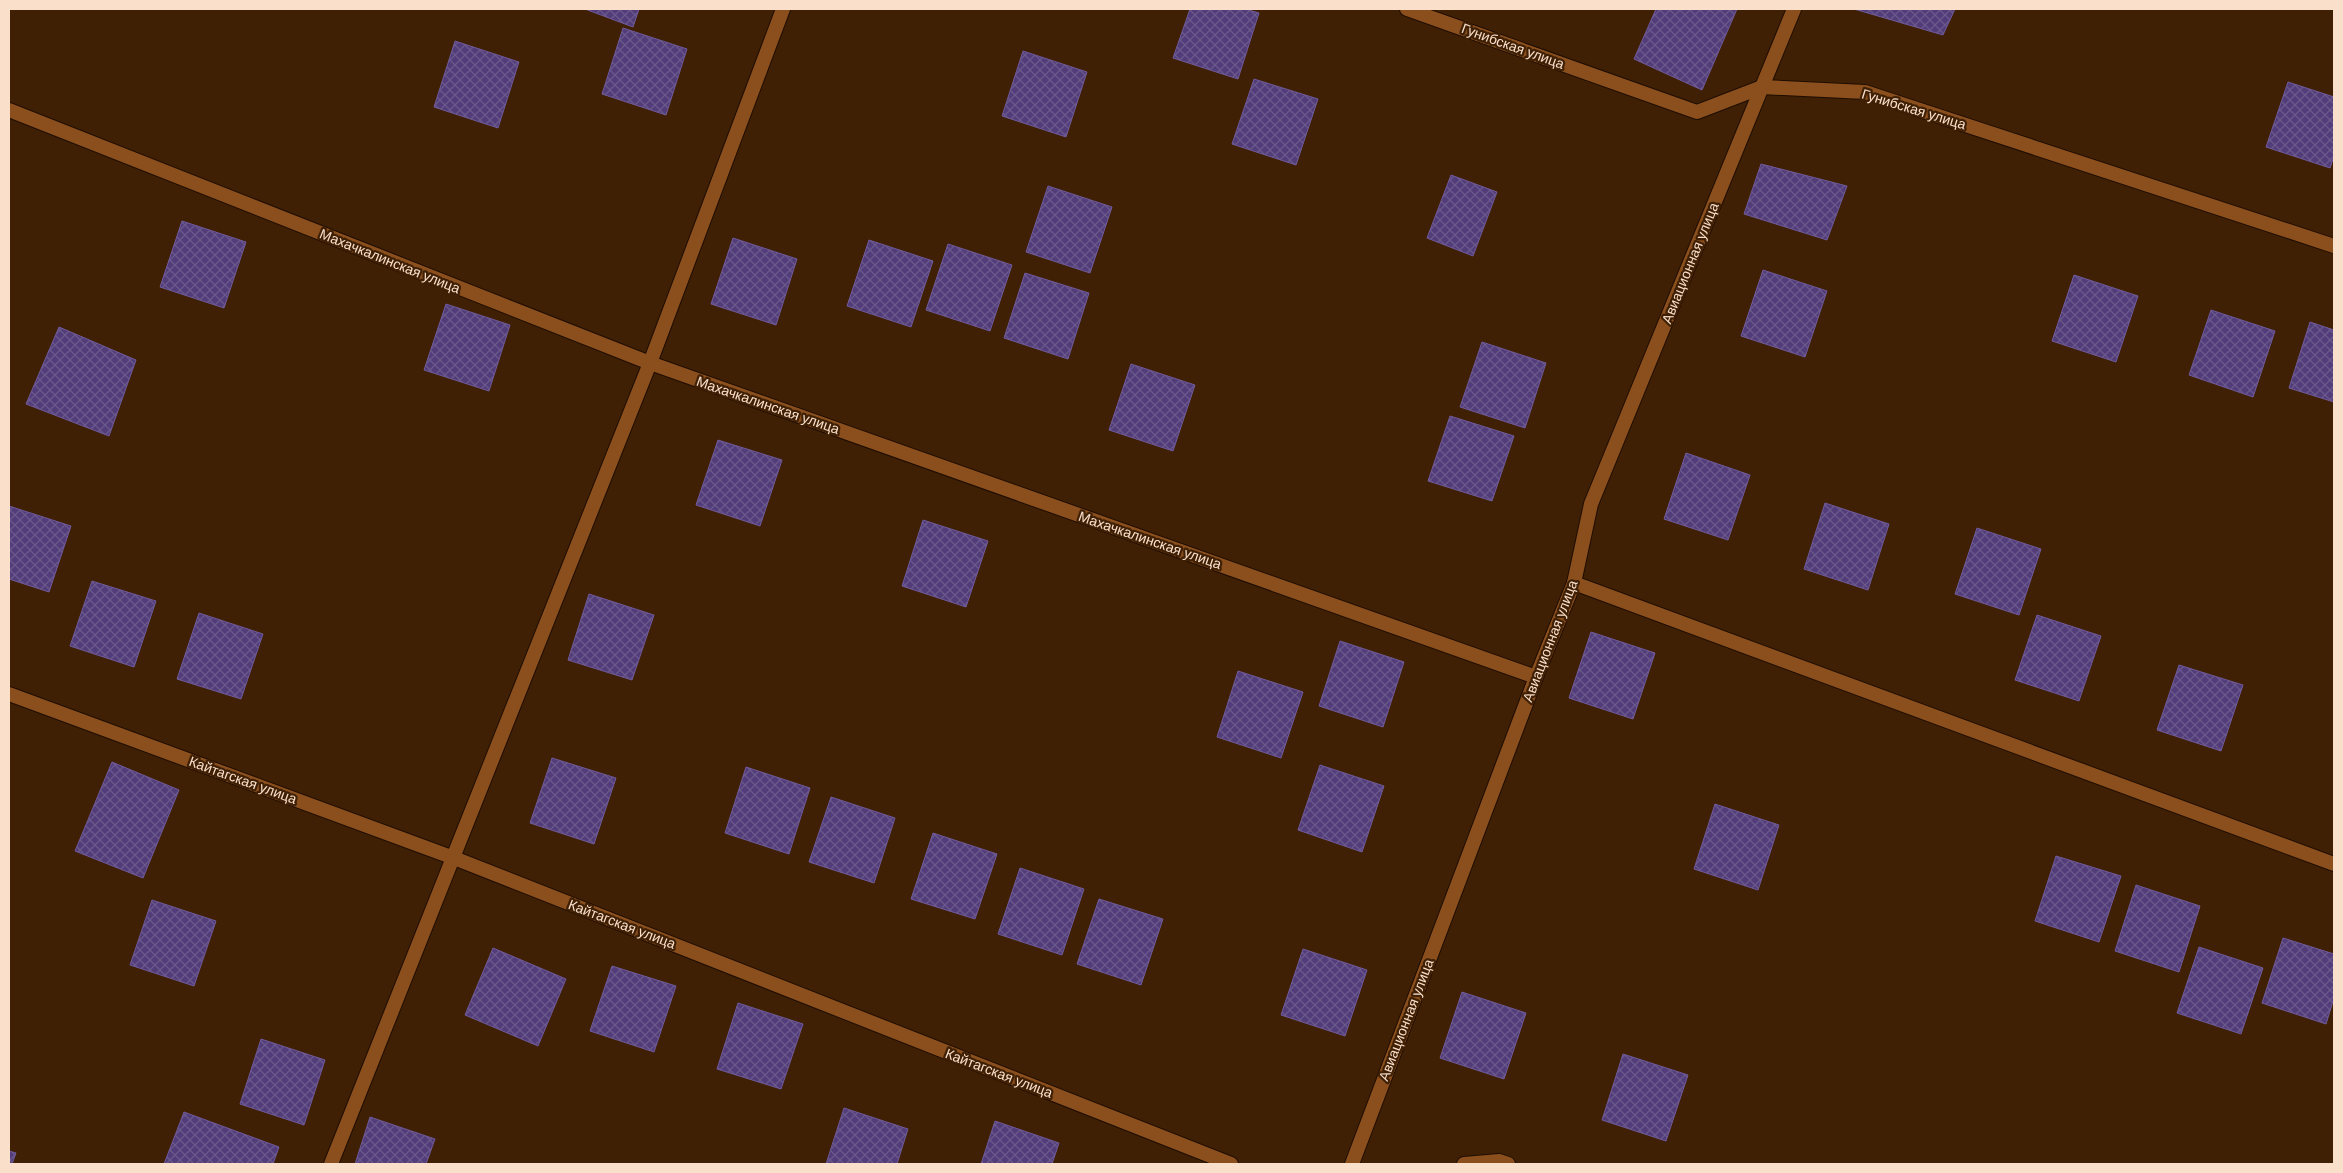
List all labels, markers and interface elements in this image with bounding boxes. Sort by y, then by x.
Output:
street label: Гунибская улица [1459,19,1567,73]
street label: Гунибская улица [1860,85,1969,133]
street label: Авиационная улица [1657,200,1723,326]
street label: Махачкалинская улица [317,225,463,298]
street label: Махачкалинская улица [694,372,842,438]
street label: Махачкалинская улица [1076,507,1224,573]
street label: Авиационная улица [1518,577,1582,704]
street label: Кайтагская улица [187,752,300,808]
street label: Кайтагская улица [566,895,678,953]
street label: Авиационная улица [1374,956,1438,1083]
street label: Кайтагская улица [943,1044,1055,1102]

